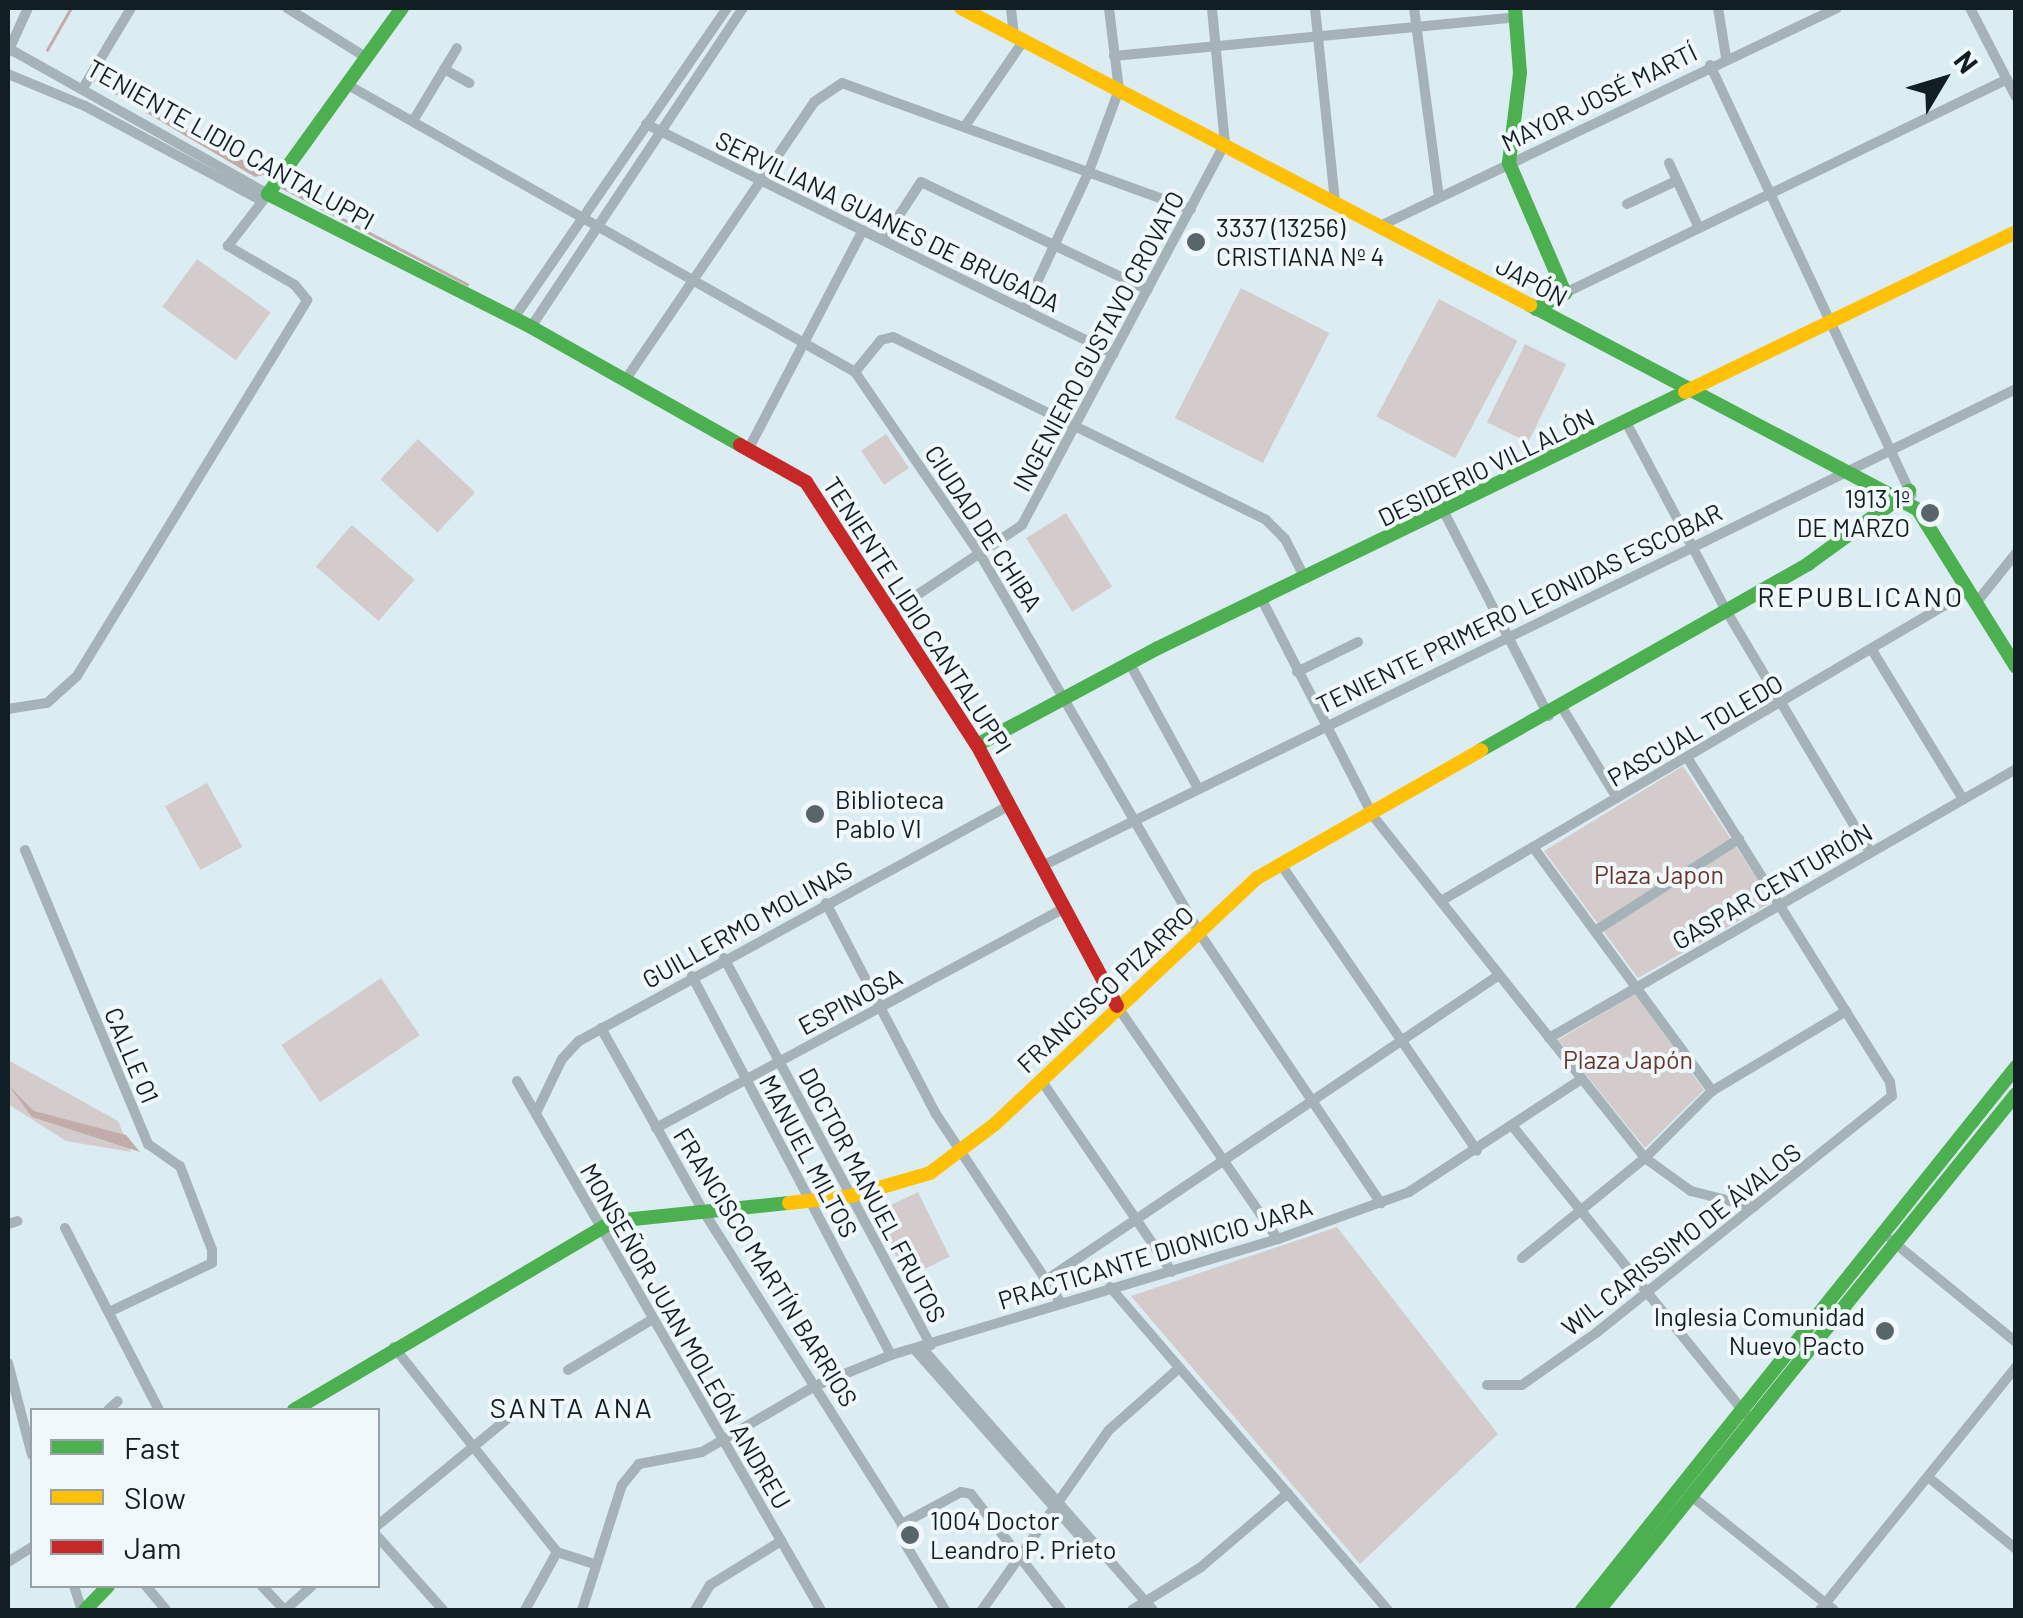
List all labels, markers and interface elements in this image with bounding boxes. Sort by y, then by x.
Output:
north arrow [1893,30,1993,130]
street label: MAYOR JOSÉ MARTÍ [1496,37,1702,157]
text: N [1948,44,1986,79]
street label: TENIENTE LIDIO CANTALUPPI [82,52,380,236]
street label: SERVILIANA GUANES DE BRUGADA [711,124,1065,318]
street label: INGENIERO GUSTAVO CROVATO [1006,186,1190,496]
place label: 3337 (13256) CRISTIANA Nº 4 [1216,213,1384,272]
marker: 3337 (13256) CRISTIANA Nº 4 [1185,231,1207,253]
street label: JAPÓN [1491,250,1573,312]
street label: DESIDERIO VILLALÓN [1373,402,1599,532]
street label: CIUDAD DE CHIBA [919,439,1049,617]
street label: TENIENTE LIDIO CANTALUPPI [817,471,1019,759]
place label: 1913 1º DE MARZO [1797,484,1910,543]
street label: TENIENTE PRIMERO LEONIDAS ESCOBAR [1311,496,1727,720]
marker: 1913 1º DE MARZO [1919,502,1941,524]
district label: REPUBLICANO [1757,579,1965,613]
street label: PASCUAL TOLEDO [1602,668,1788,792]
place label: Biblioteca Pablo VI [835,785,944,844]
marker: Biblioteca Pablo VI [804,803,826,825]
street label: GASPAR CENTURIÓN [1667,817,1877,955]
street label: GUILLERMO MOLINAS [637,854,857,994]
park label: Plaza Japon [1594,859,1724,889]
street label: FRANCISCO PIZARRO [1010,899,1200,1079]
street label: ESPINOSA [793,961,907,1041]
street label: CALLE 01 [98,1003,166,1107]
park label: Plaza Japón [1563,1044,1693,1074]
street label: DOCTOR MANUEL FRUTOS [793,1063,953,1327]
street label: MANUEL MILTOS [754,1070,864,1242]
street label: FRANCISCO MARTÍN BARRIOS [668,1122,864,1412]
street label: WIL CARISSIMO DE ÁVALOS [1555,1136,1807,1342]
street label: MONSEÑOR JUAN MOLEÓN ANDREU [574,1158,798,1514]
street label: PRACTICANTE DIONICIO JARA [994,1191,1316,1315]
place label: Inglesia Comunidad Nuevo Pacto [1654,1302,1865,1361]
marker: Inglesia Comunidad Nuevo Pacto [1874,1320,1896,1342]
district label: SANTA ANA [490,1390,654,1424]
legend [30,1408,380,1588]
text: Fast [124,1429,181,1465]
text: Slow [124,1479,186,1515]
place label: 1004 Doctor Leandro P. Prieto [930,1506,1116,1565]
marker: 1004 Doctor Leandro P. Prieto [899,1524,921,1546]
text: Jam [124,1529,181,1565]

